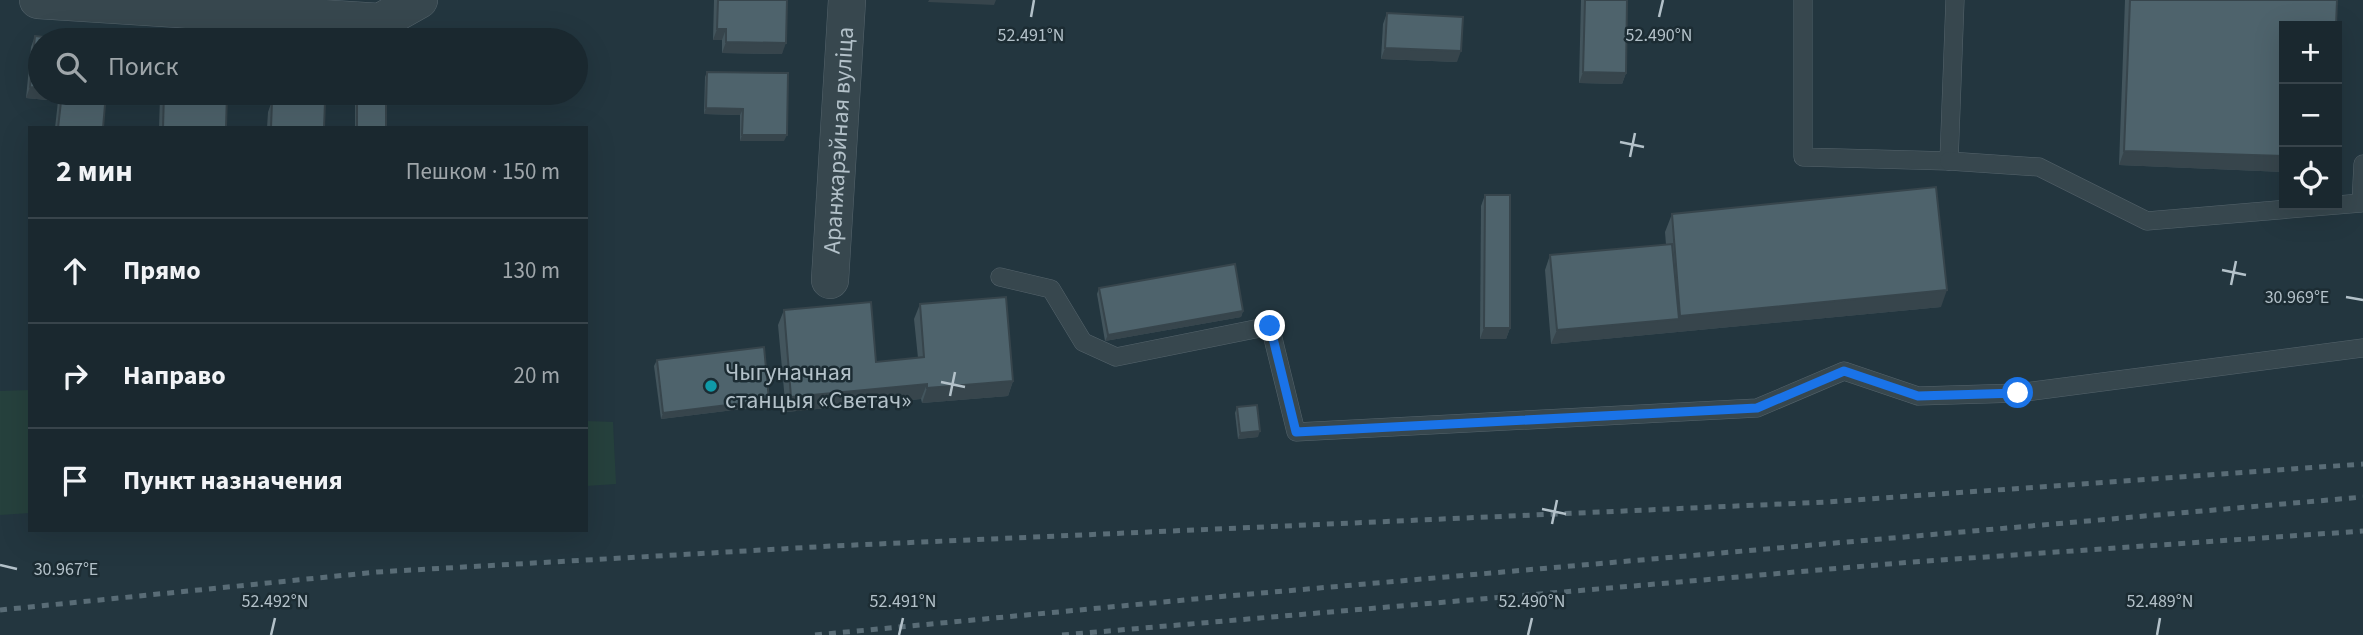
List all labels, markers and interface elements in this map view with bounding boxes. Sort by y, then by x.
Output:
map controls [2279,21,2342,210]
button: + [2279,21,2342,84]
text: 52.491°N [998,23,1064,48]
text: 52.490°N [1626,23,1692,48]
street label: Аранжарэйная вуліца [815,26,863,255]
search box [28,28,588,105]
icon: search [52,48,90,86]
text: Поиск [108,48,178,85]
button: − [2279,84,2342,147]
button: locate [2279,147,2342,210]
text: 2 мин [56,150,133,193]
text: Пешком · 150 m [406,155,560,188]
icon: ahead [56,252,94,290]
text: Прямо [123,252,201,289]
text: 130 m [502,254,560,287]
text: 30.969°E [2265,285,2329,310]
route end [1254,310,1285,341]
place label: Чыгуначная станцыя «Светач» [725,355,912,418]
icon: right [56,357,94,395]
text: Направо [123,357,226,394]
text: 20 m [513,359,560,392]
route start [2002,377,2033,408]
marker: Чыгуначная станцыя «Светач» [703,378,719,394]
icon: arrive [56,462,94,500]
text: Пункт назначения [123,462,343,499]
text: 30.967°E [34,557,98,582]
text: 52.492°N [242,589,308,614]
text: 52.491°N [870,589,936,614]
text: 52.490°N [1499,589,1565,614]
text: 52.489°N [2127,589,2193,614]

